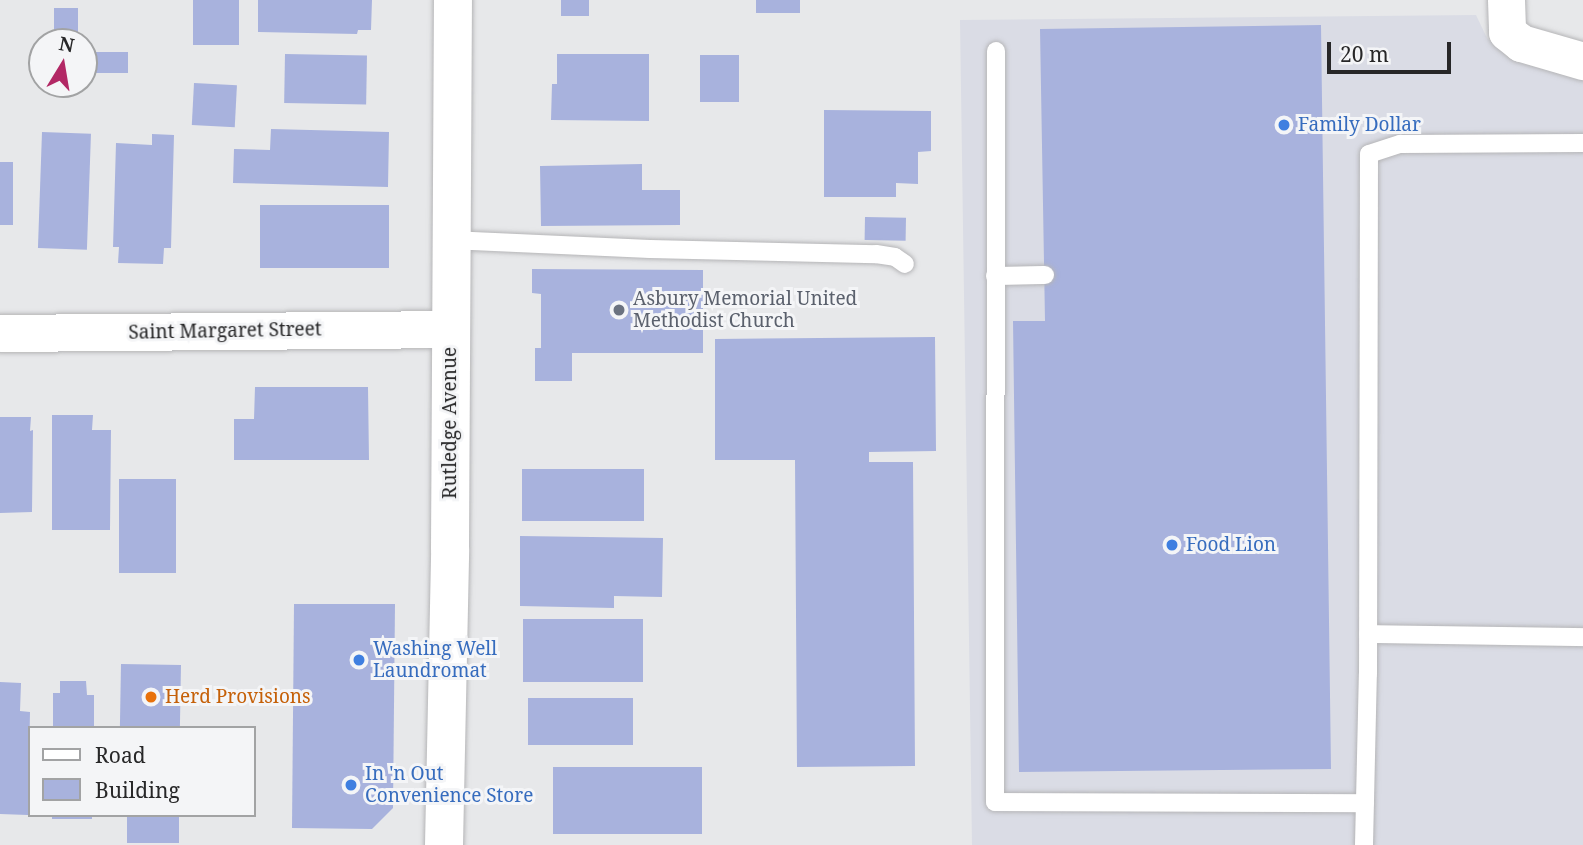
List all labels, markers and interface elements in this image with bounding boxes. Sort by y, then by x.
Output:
north arrow [28,28,98,98]
scale bar [1331,28,1455,72]
text: N [57,30,76,59]
text: 20 m [1340,40,1389,68]
place label: Family Dollar [1298,114,1421,136]
marker: Family Dollar [1276,117,1292,133]
place label: Asbury Memorial United Methodist Church [633,288,857,332]
marker: Asbury Memorial United Methodist Church [611,302,627,318]
street label: Saint Margaret Street [128,318,322,344]
street label: Rutledge Avenue [439,347,461,499]
place label: Food Lion [1186,534,1276,556]
marker: Food Lion [1164,537,1180,553]
place label: Washing Well Laundromat [373,638,497,682]
marker: Washing Well Laundromat [351,652,367,668]
place label: Herd Provisions [165,686,311,708]
marker: Herd Provisions [143,689,159,705]
legend [28,726,256,817]
text: Road [95,741,146,769]
place label: In 'n Out Convenience Store [365,763,533,807]
text: Building [95,776,180,804]
marker: In 'n Out Convenience Store [343,777,359,793]

